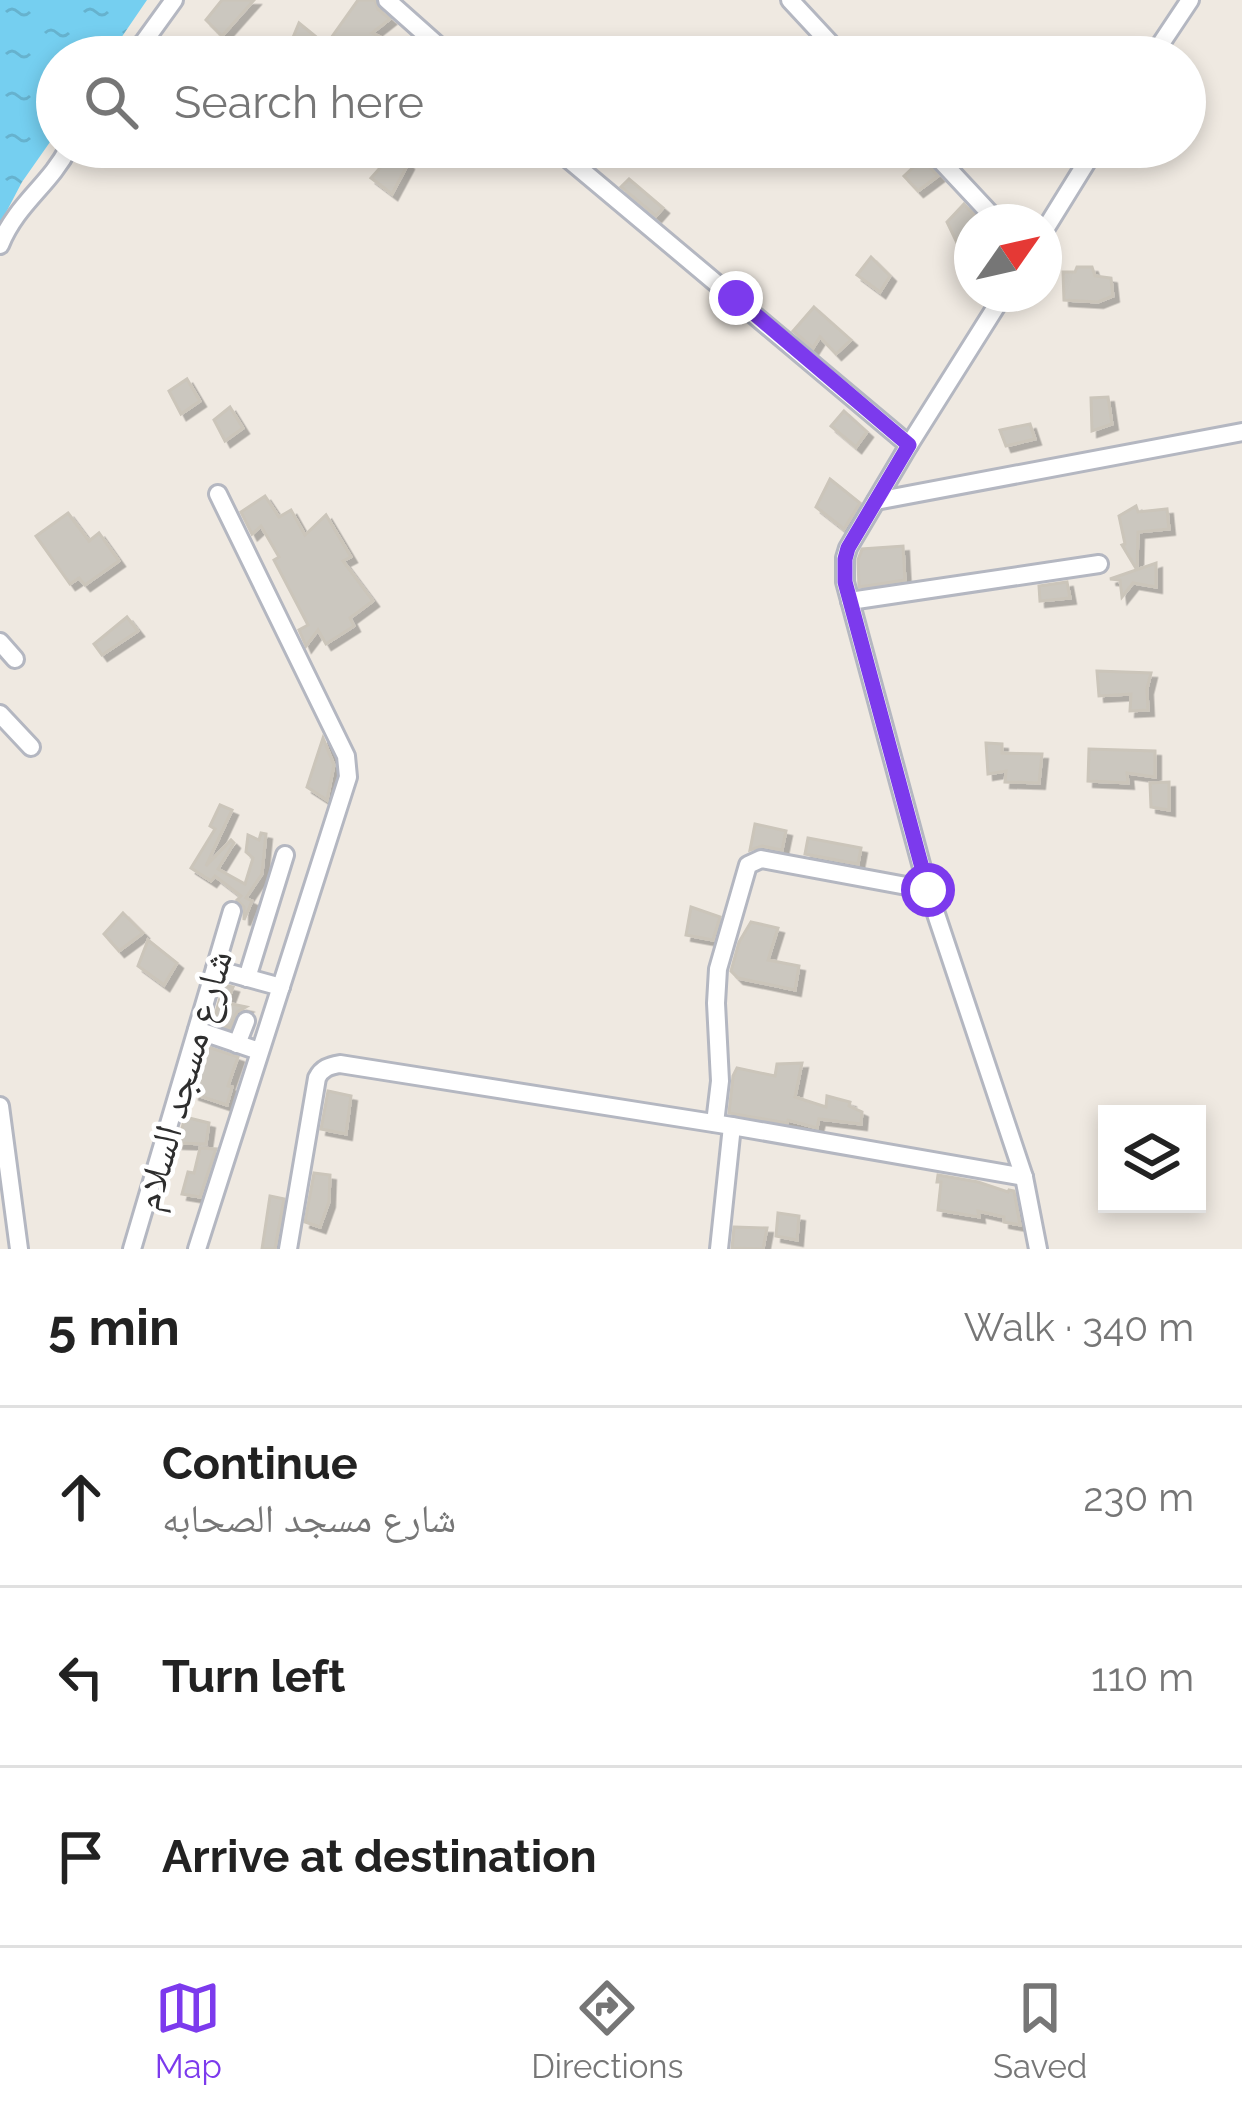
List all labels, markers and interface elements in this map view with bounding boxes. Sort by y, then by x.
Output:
search box [36,36,1206,168]
icon: search [78,69,144,135]
text: Search here [174,76,424,129]
north arrow [954,204,1062,312]
route end [709,271,763,325]
route start [901,863,955,917]
street label: شارع مسجد السلام [123,945,245,1216]
map controls [1098,1105,1206,1213]
button: layers [1098,1105,1206,1213]
text: 5 min [48,1297,180,1357]
text: Walk · 340 m [964,1304,1194,1350]
text: Continue [162,1437,358,1490]
icon: ahead [48,1464,114,1530]
text: 230 m [1083,1474,1194,1520]
text: شارع مسجد الصحابه [162,1495,456,1541]
icon: left [48,1644,114,1710]
text: Turn left [162,1650,345,1703]
text: 110 m [1091,1654,1194,1700]
icon: arrive [48,1824,114,1890]
text: Arrive at destination [162,1830,597,1883]
tab: Map [155,1975,222,2086]
tab: Directions [531,1975,684,2086]
tab: Saved [993,1975,1087,2086]

